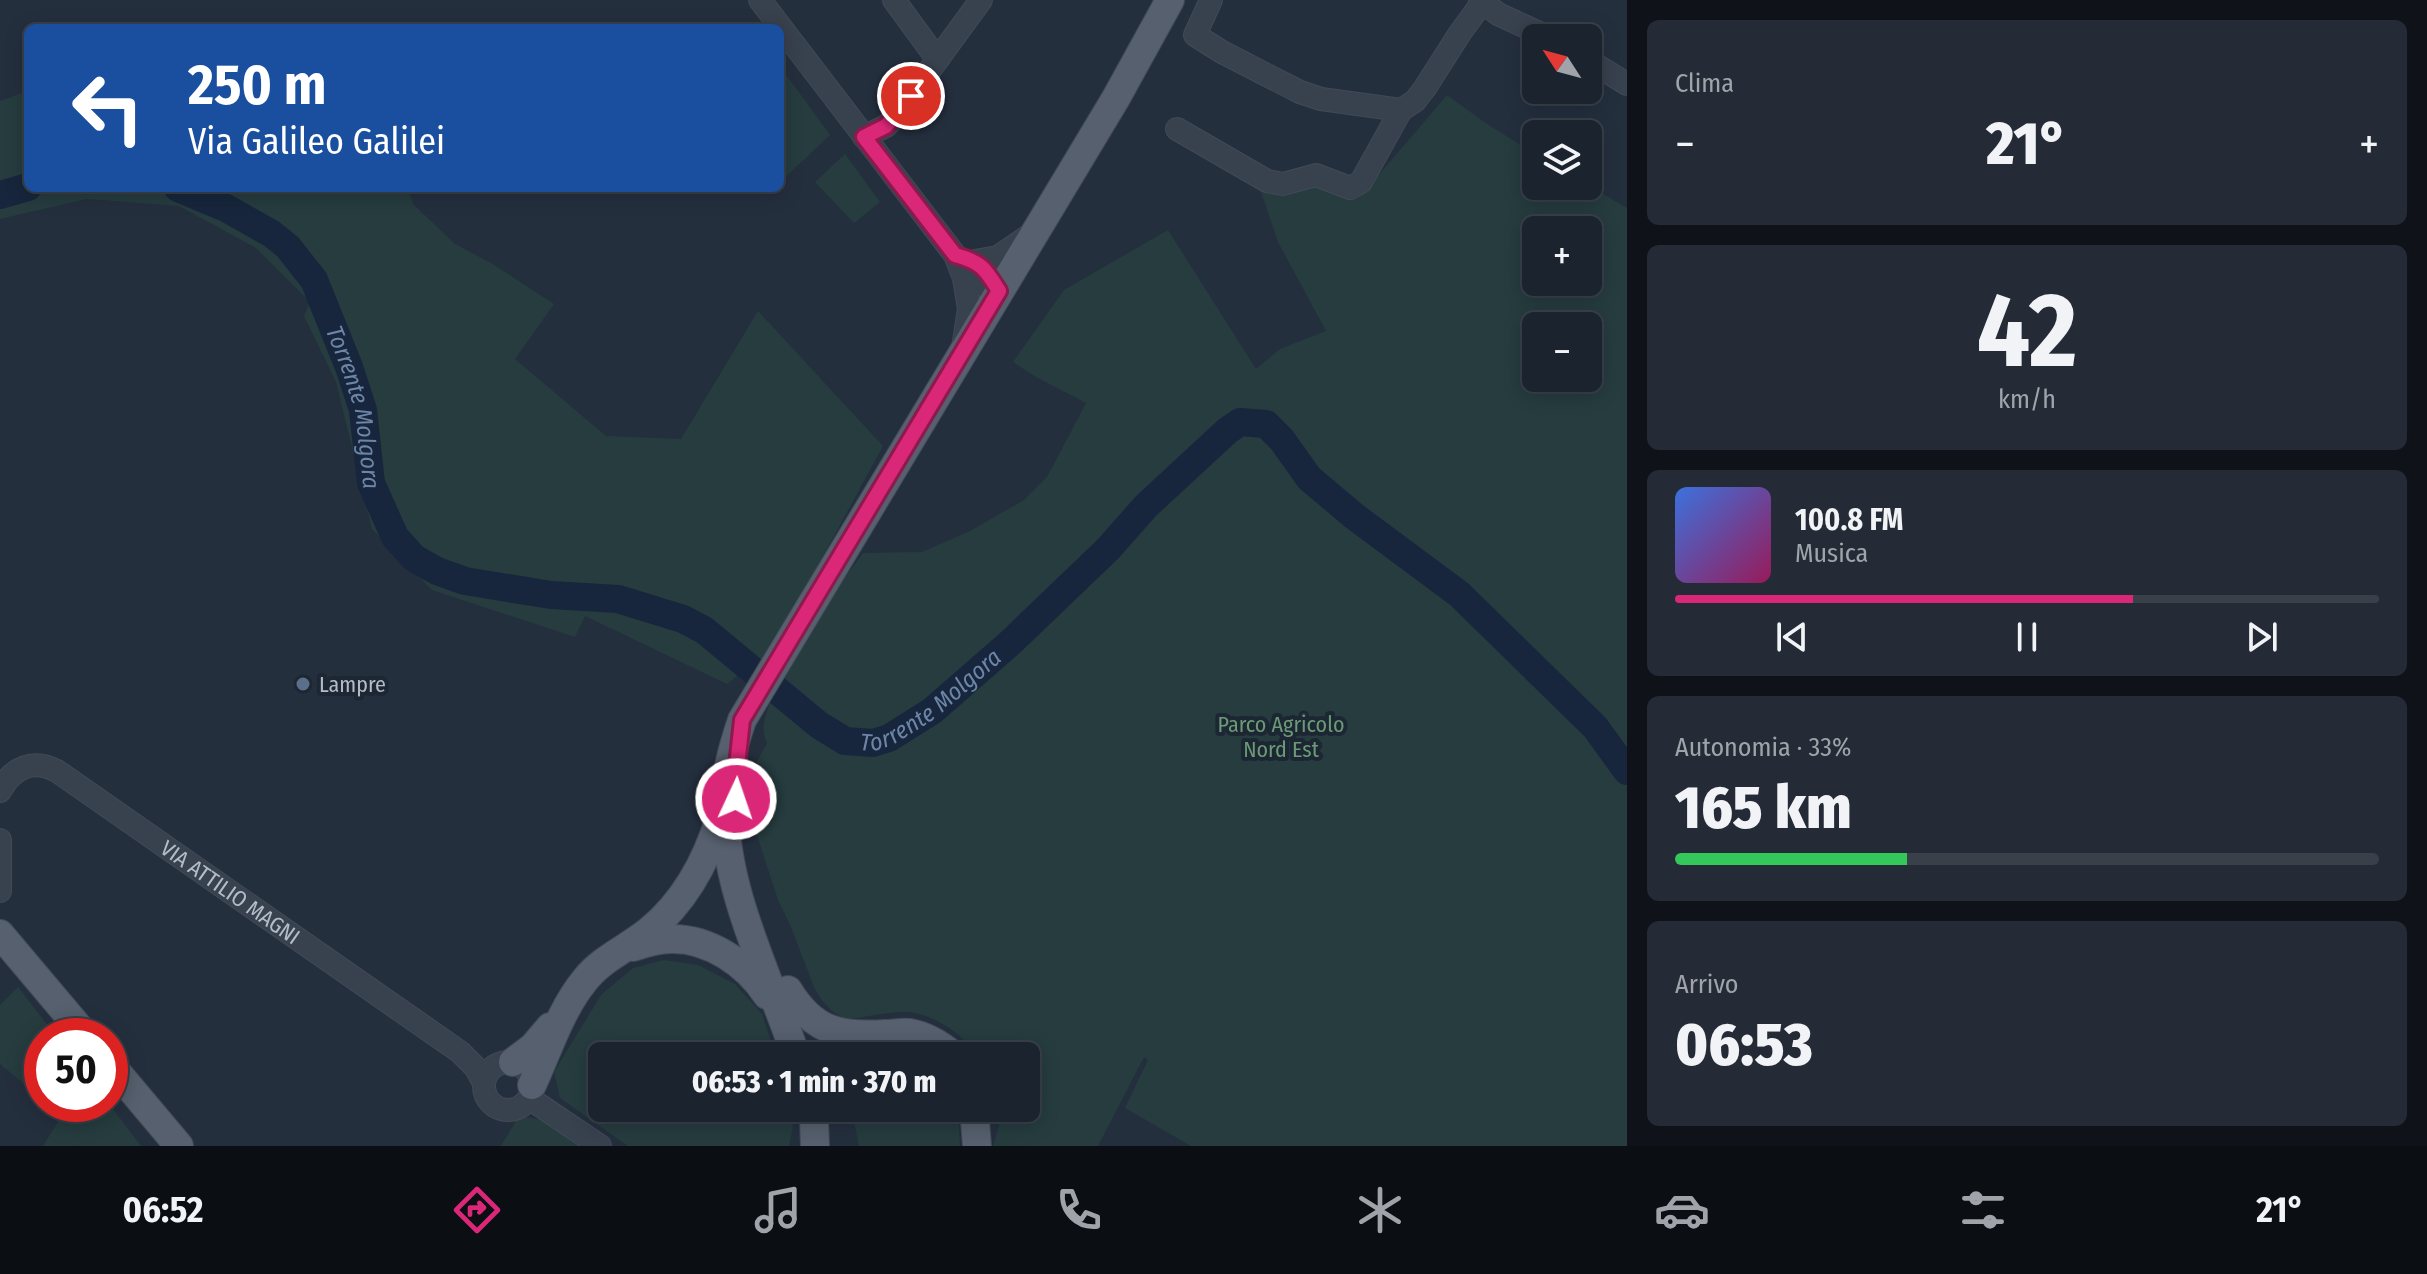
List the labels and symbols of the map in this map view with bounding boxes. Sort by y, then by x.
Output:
north arrow [1522,24,1602,104]
pin [877,62,945,130]
water label: Torrente Molgora [320,322,386,490]
water label: Torrente Molgora [859,643,1007,757]
place label: Lampre [319,671,386,698]
marker: Lampre [294,675,312,693]
park label: Parco Agricolo Nord Est [1218,711,1344,763]
position arrow [694,757,778,841]
street label: VIA ATTILIO MAGNI [156,834,305,950]
speed limit sign: 50 [24,1018,128,1122]

